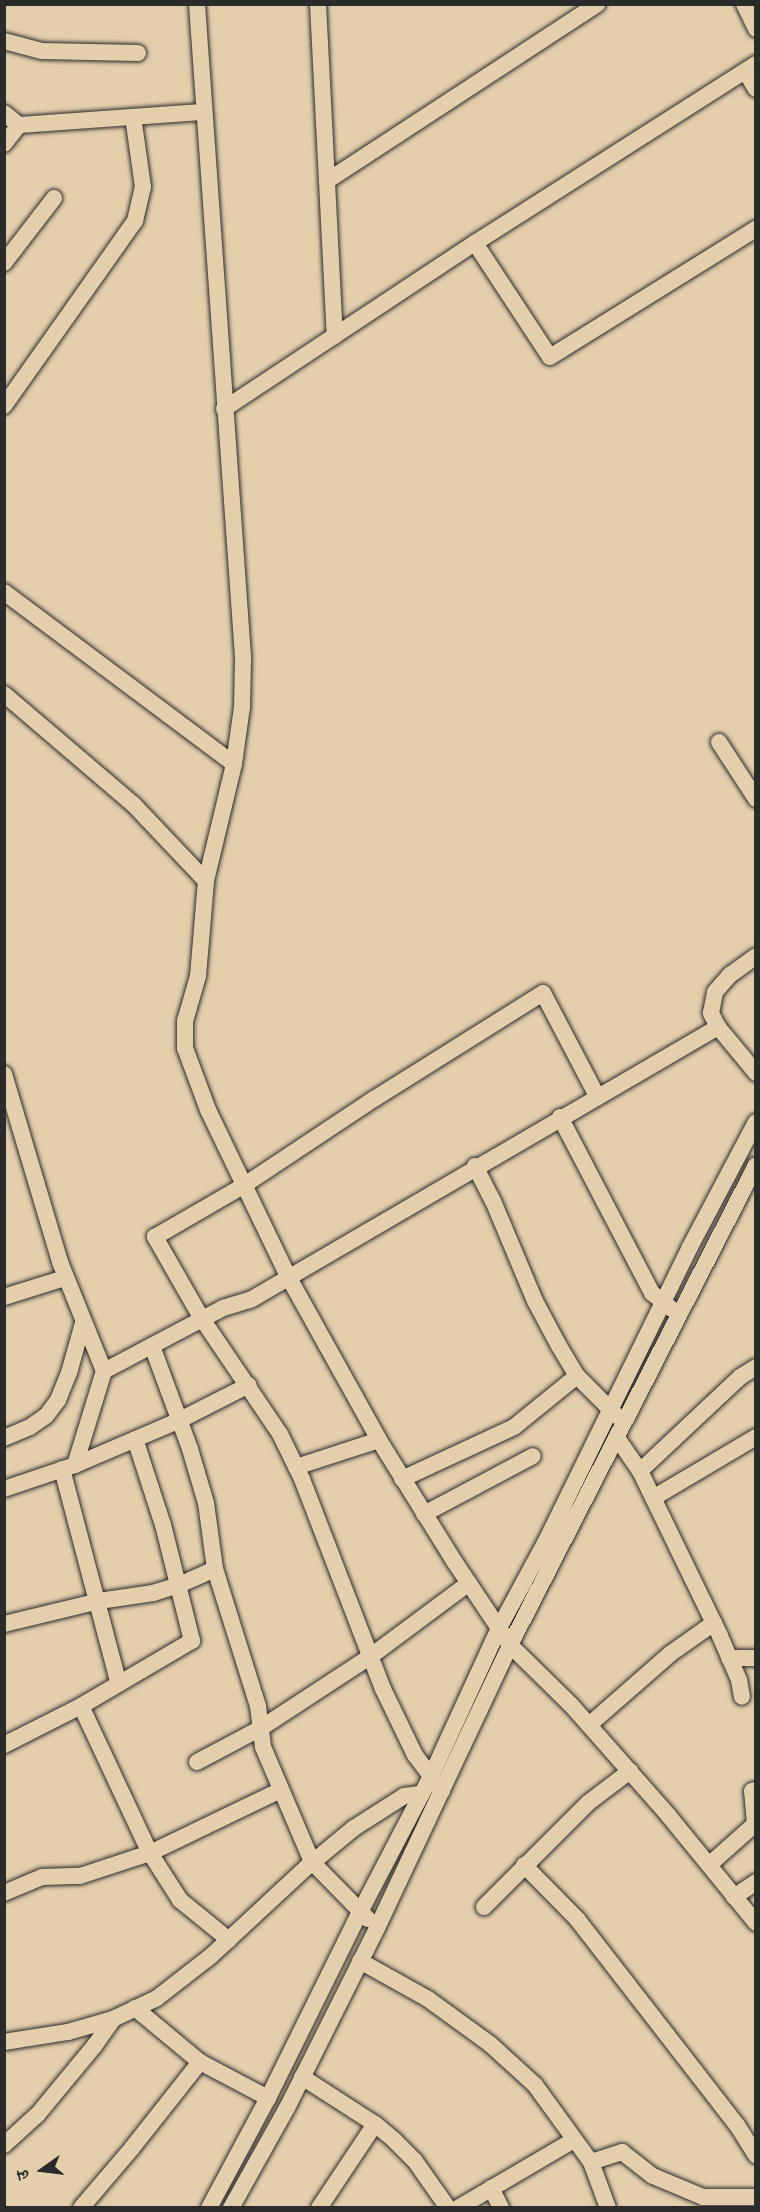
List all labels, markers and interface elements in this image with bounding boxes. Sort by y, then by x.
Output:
north arrow [12,2140,72,2200]
text: उ [12,2167,36,2182]

